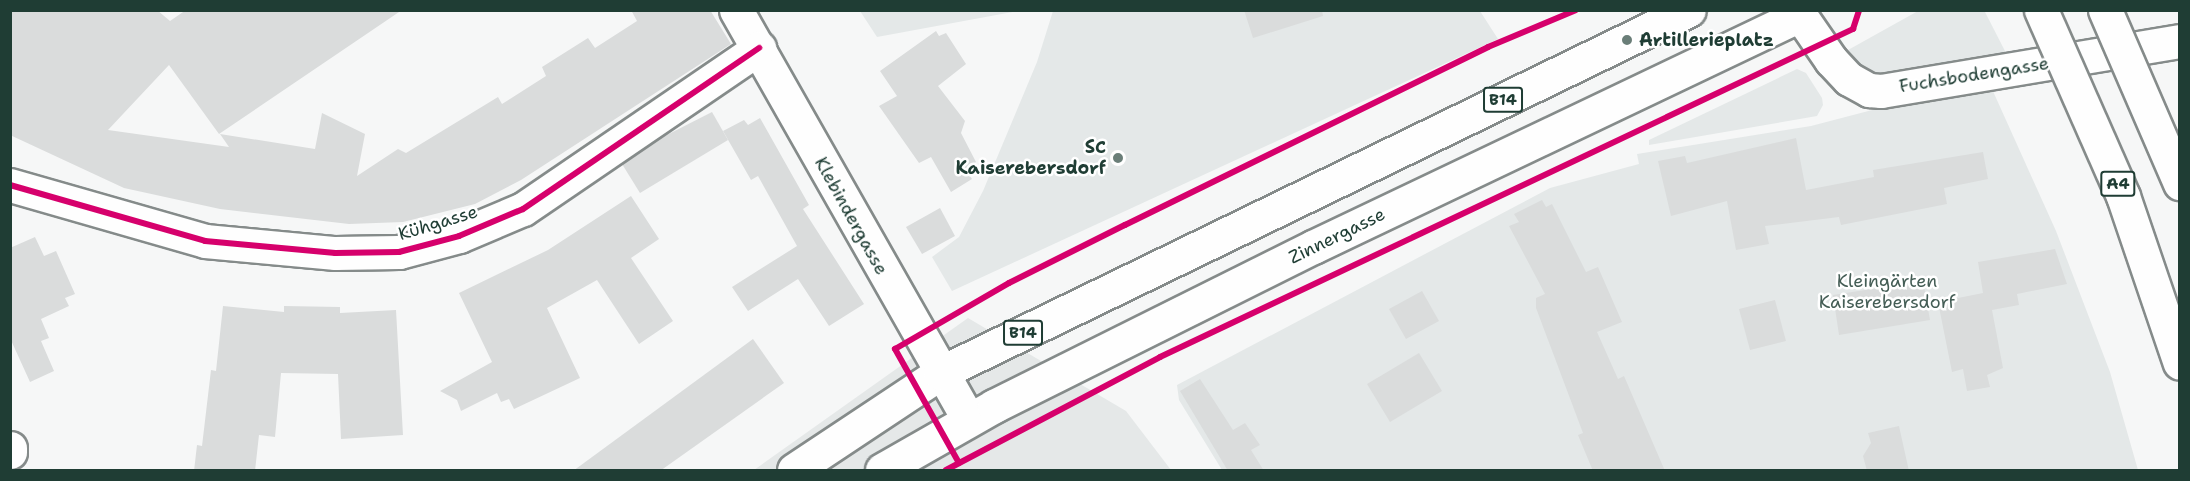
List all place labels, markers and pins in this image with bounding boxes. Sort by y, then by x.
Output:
place label: Artillerieplatz [1639,29,1774,51]
marker: Artillerieplatz [1620,33,1634,47]
place label: SC Kaiserebersdorf [955,137,1106,180]
marker: SC Kaiserebersdorf [1111,151,1125,165]

